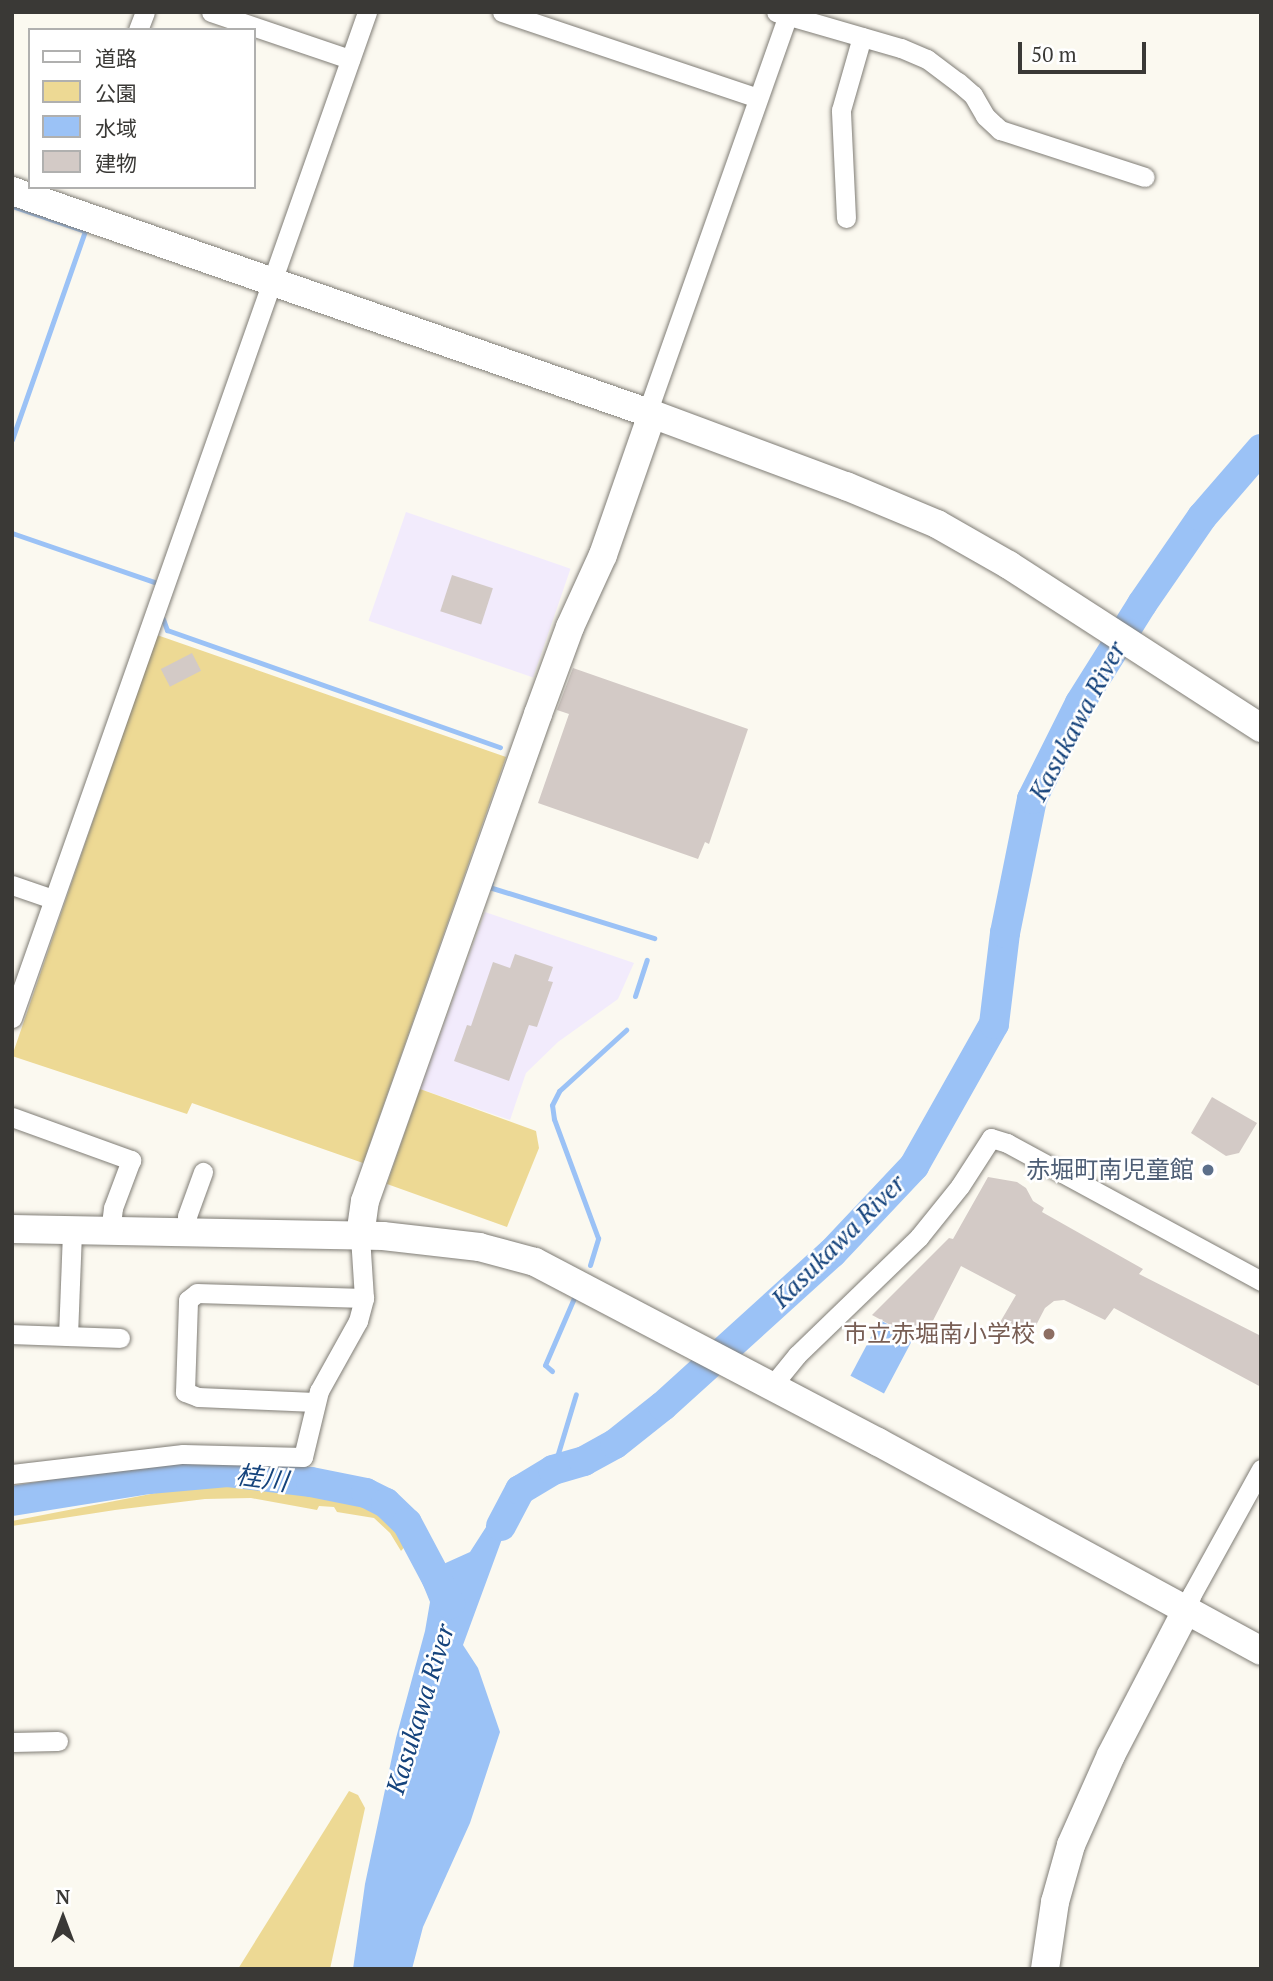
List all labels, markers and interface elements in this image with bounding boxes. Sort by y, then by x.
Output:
legend [28,28,256,189]
scale bar [1021,28,1149,72]
text: 50 m [1031,40,1077,68]
text: 道路 [95,44,137,72]
text: 公園 [95,79,137,107]
text: 水域 [95,114,137,142]
text: 建物 [95,149,137,177]
water label: Kasukawa River [1022,636,1132,806]
place label: 赤堀町南児童館 [1026,1156,1194,1184]
marker: 赤堀町南児童館 [1200,1162,1216,1178]
water label: Kasukawa River [765,1168,911,1314]
place label: 市立赤堀南小学校 [843,1320,1035,1348]
marker: 市立赤堀南小学校 [1041,1326,1057,1342]
water label: 桂川 [234,1459,290,1497]
water label: Kasukawa River [379,1620,461,1798]
north arrow [28,1883,98,1953]
text: N [56,1884,70,1909]

